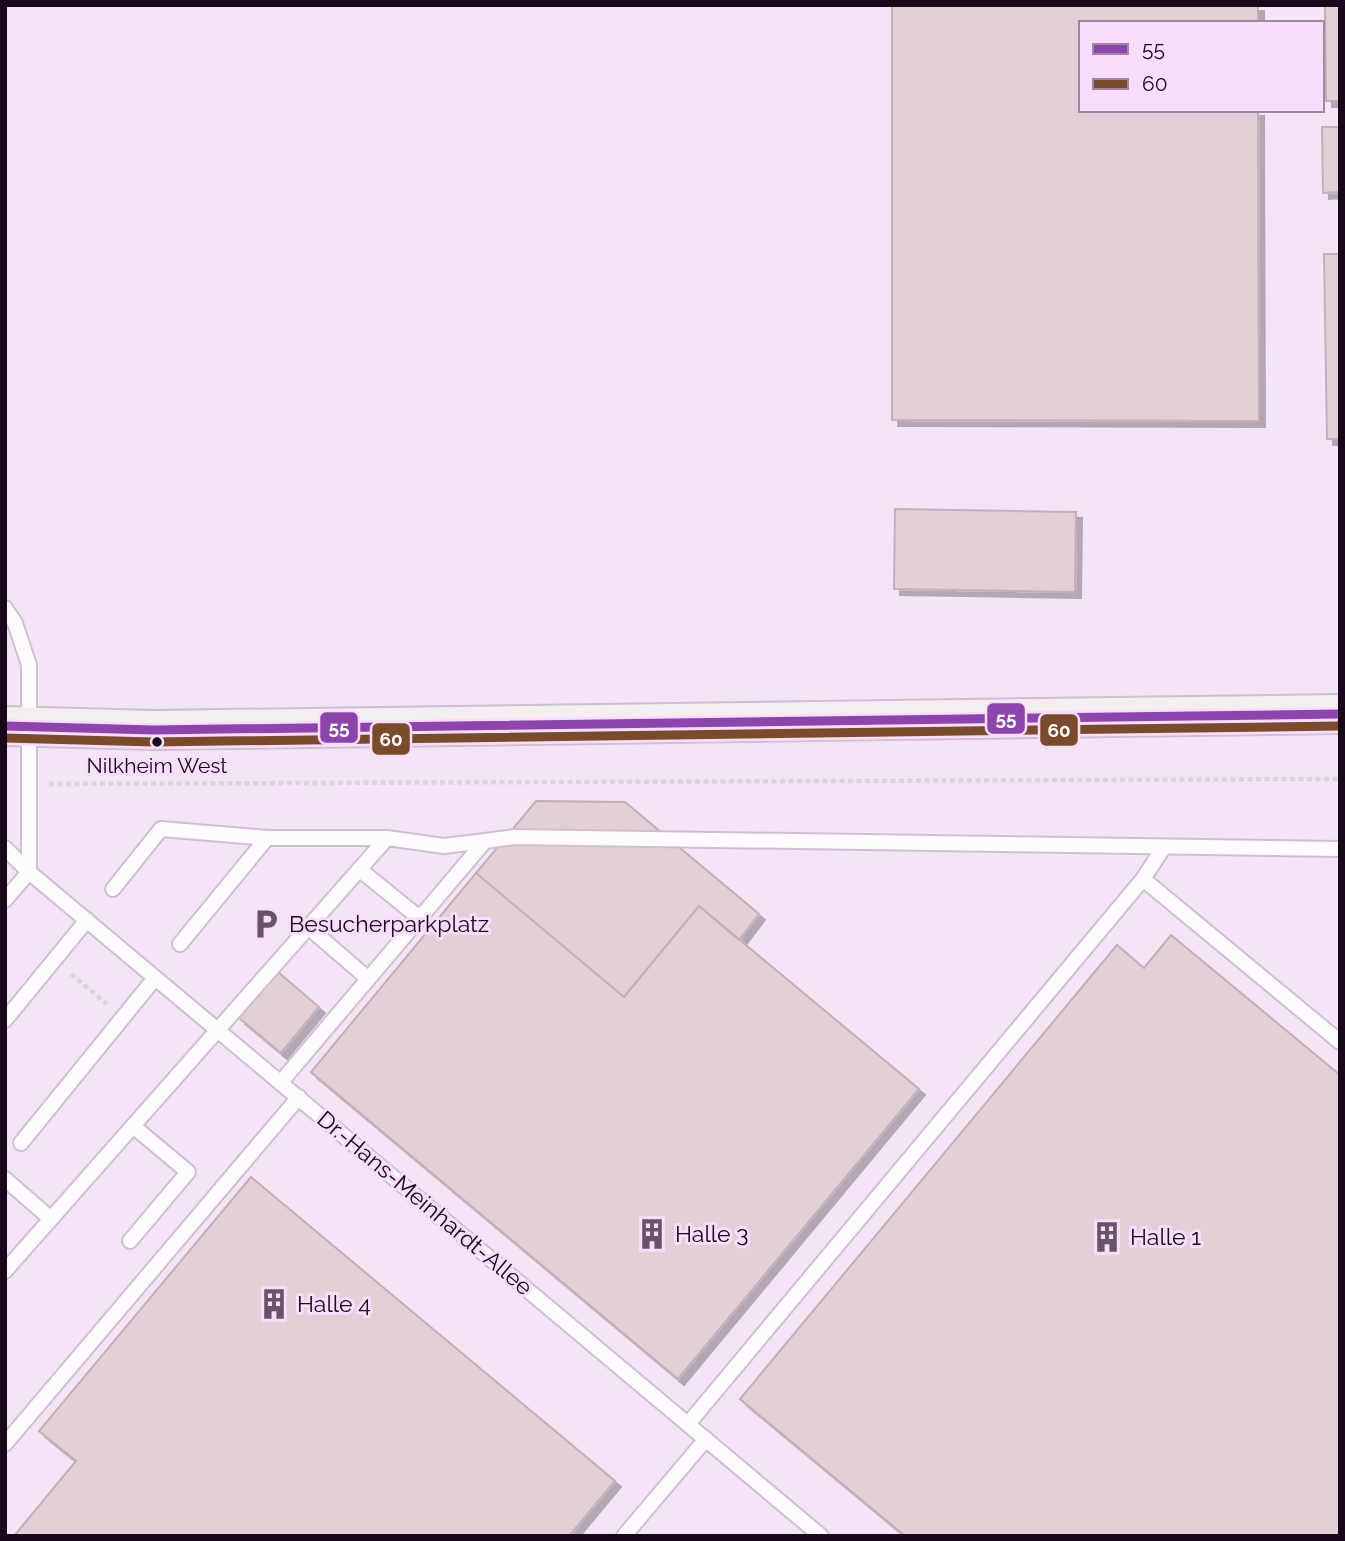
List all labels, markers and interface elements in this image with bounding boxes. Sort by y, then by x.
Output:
legend [1079,21,1324,112]
text: 55 [1142,36,1165,61]
text: 60 [1142,71,1168,96]
line badge: 55 [986,702,1026,735]
text: 55 [995,707,1017,729]
line badge: 55 [319,711,359,744]
line badge: 60 [1039,713,1079,747]
text: 55 [328,716,350,738]
text: 60 [1047,719,1071,741]
line badge: 60 [371,722,411,756]
text: 60 [379,728,403,750]
marker: Nilkheim West [150,735,164,749]
place label: Nilkheim West [87,753,227,778]
parking icon: Besucherparkplatz [249,907,283,941]
place label: Besucherparkplatz [289,910,489,937]
street label: Dr.-Hans-Meinhardt-Allee [312,1105,538,1300]
building icon: Halle 3 [635,1217,669,1251]
place label: Halle 3 [675,1220,749,1247]
building icon: Halle 1 [1090,1220,1124,1254]
place label: Halle 1 [1130,1223,1201,1250]
building icon: Halle 4 [257,1287,291,1321]
place label: Halle 4 [297,1290,371,1317]

